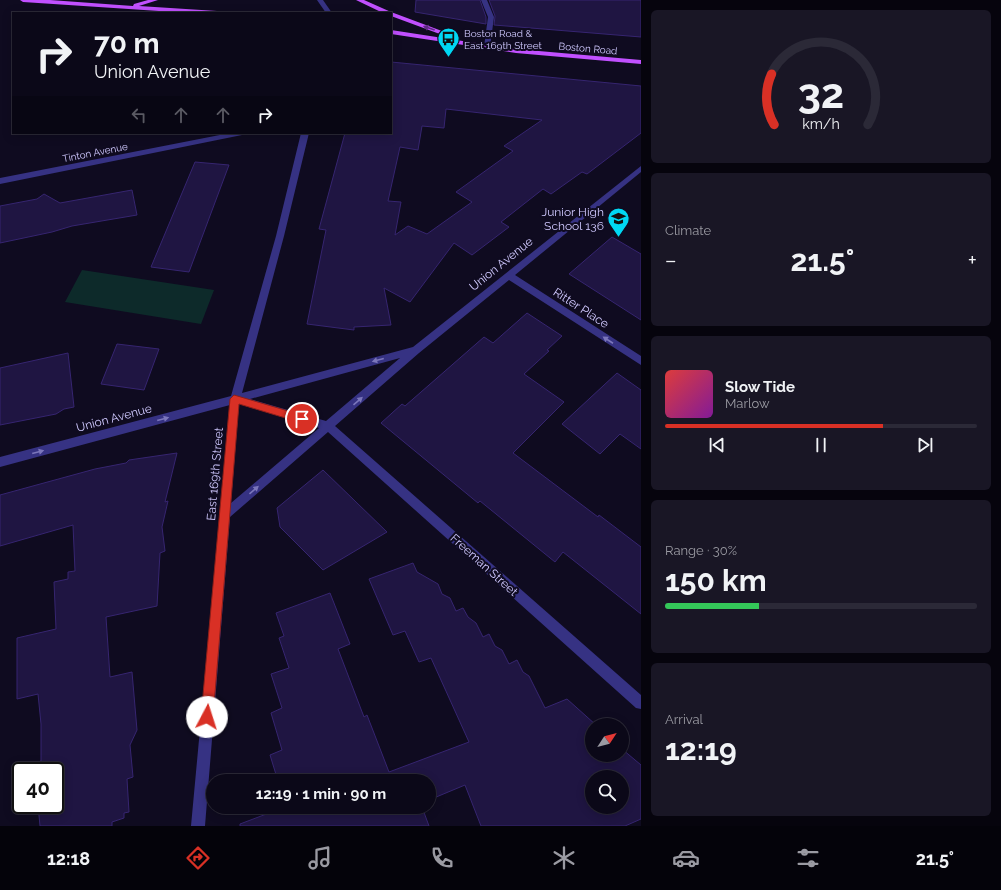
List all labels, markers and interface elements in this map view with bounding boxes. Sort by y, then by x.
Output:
one-way arrow [422,25,434,31]
bus stop icon: Boston Road & East 169th Street [436,26,462,59]
text: 70 m [94,27,160,60]
icon: right [28,28,80,80]
place label: Boston Road & East 169th Street [464,28,543,51]
street label: Boston Road [558,40,618,57]
text: Union Avenue [94,61,210,82]
text: 32 [798,68,844,117]
icon: left [128,104,150,126]
icon: ahead [170,104,192,126]
icon: ahead [212,104,234,126]
icon: right [254,104,276,126]
text: km/h [802,115,840,131]
street label: Tinton Avenue [61,141,129,164]
place label: Junior High School 136 [542,205,604,233]
school or university icon: Junior High School 136 [606,206,632,239]
text: Climate [665,223,711,238]
street label: Union Avenue [466,234,536,294]
text: 21.5° [791,243,854,278]
text: − [665,247,677,273]
text: + [968,247,977,273]
street label: Ritter Place [551,285,611,331]
one-way arrow [603,336,613,344]
one-way arrow [372,358,384,364]
text: Slow Tide [725,378,795,396]
one-way arrow [352,396,363,405]
text: Marlow [725,396,770,411]
street label: Union Avenue [75,401,153,435]
pin [285,402,319,436]
icon: arrive [291,408,313,430]
one-way arrow [157,415,170,421]
street label: East 169th Street [204,427,226,521]
icon: previous [706,434,728,456]
icon: pause [810,434,832,456]
icon: next [914,434,936,456]
one-way arrow [32,449,44,455]
one-way arrow [249,485,260,494]
street label: Freeman Street [448,531,520,599]
text: Range · 30% [665,543,737,558]
text: 150 km [665,563,767,598]
position arrow [186,696,228,738]
text: Arrival [665,712,703,727]
north arrow [585,718,629,762]
map controls [585,718,629,814]
text: 12:19 [665,732,737,767]
speed limit sign: 40 [12,762,64,814]
button: search [585,770,629,814]
text: 12:19 · 1 min · 90 m [256,785,386,803]
icon: directions [184,844,212,872]
icon: music [306,844,334,872]
icon: phone [428,844,456,872]
icon: climate [550,844,578,872]
icon: car [672,844,700,872]
icon: filters [794,844,822,872]
text: 12:18 [47,848,90,869]
text: 21.5° [916,848,954,869]

